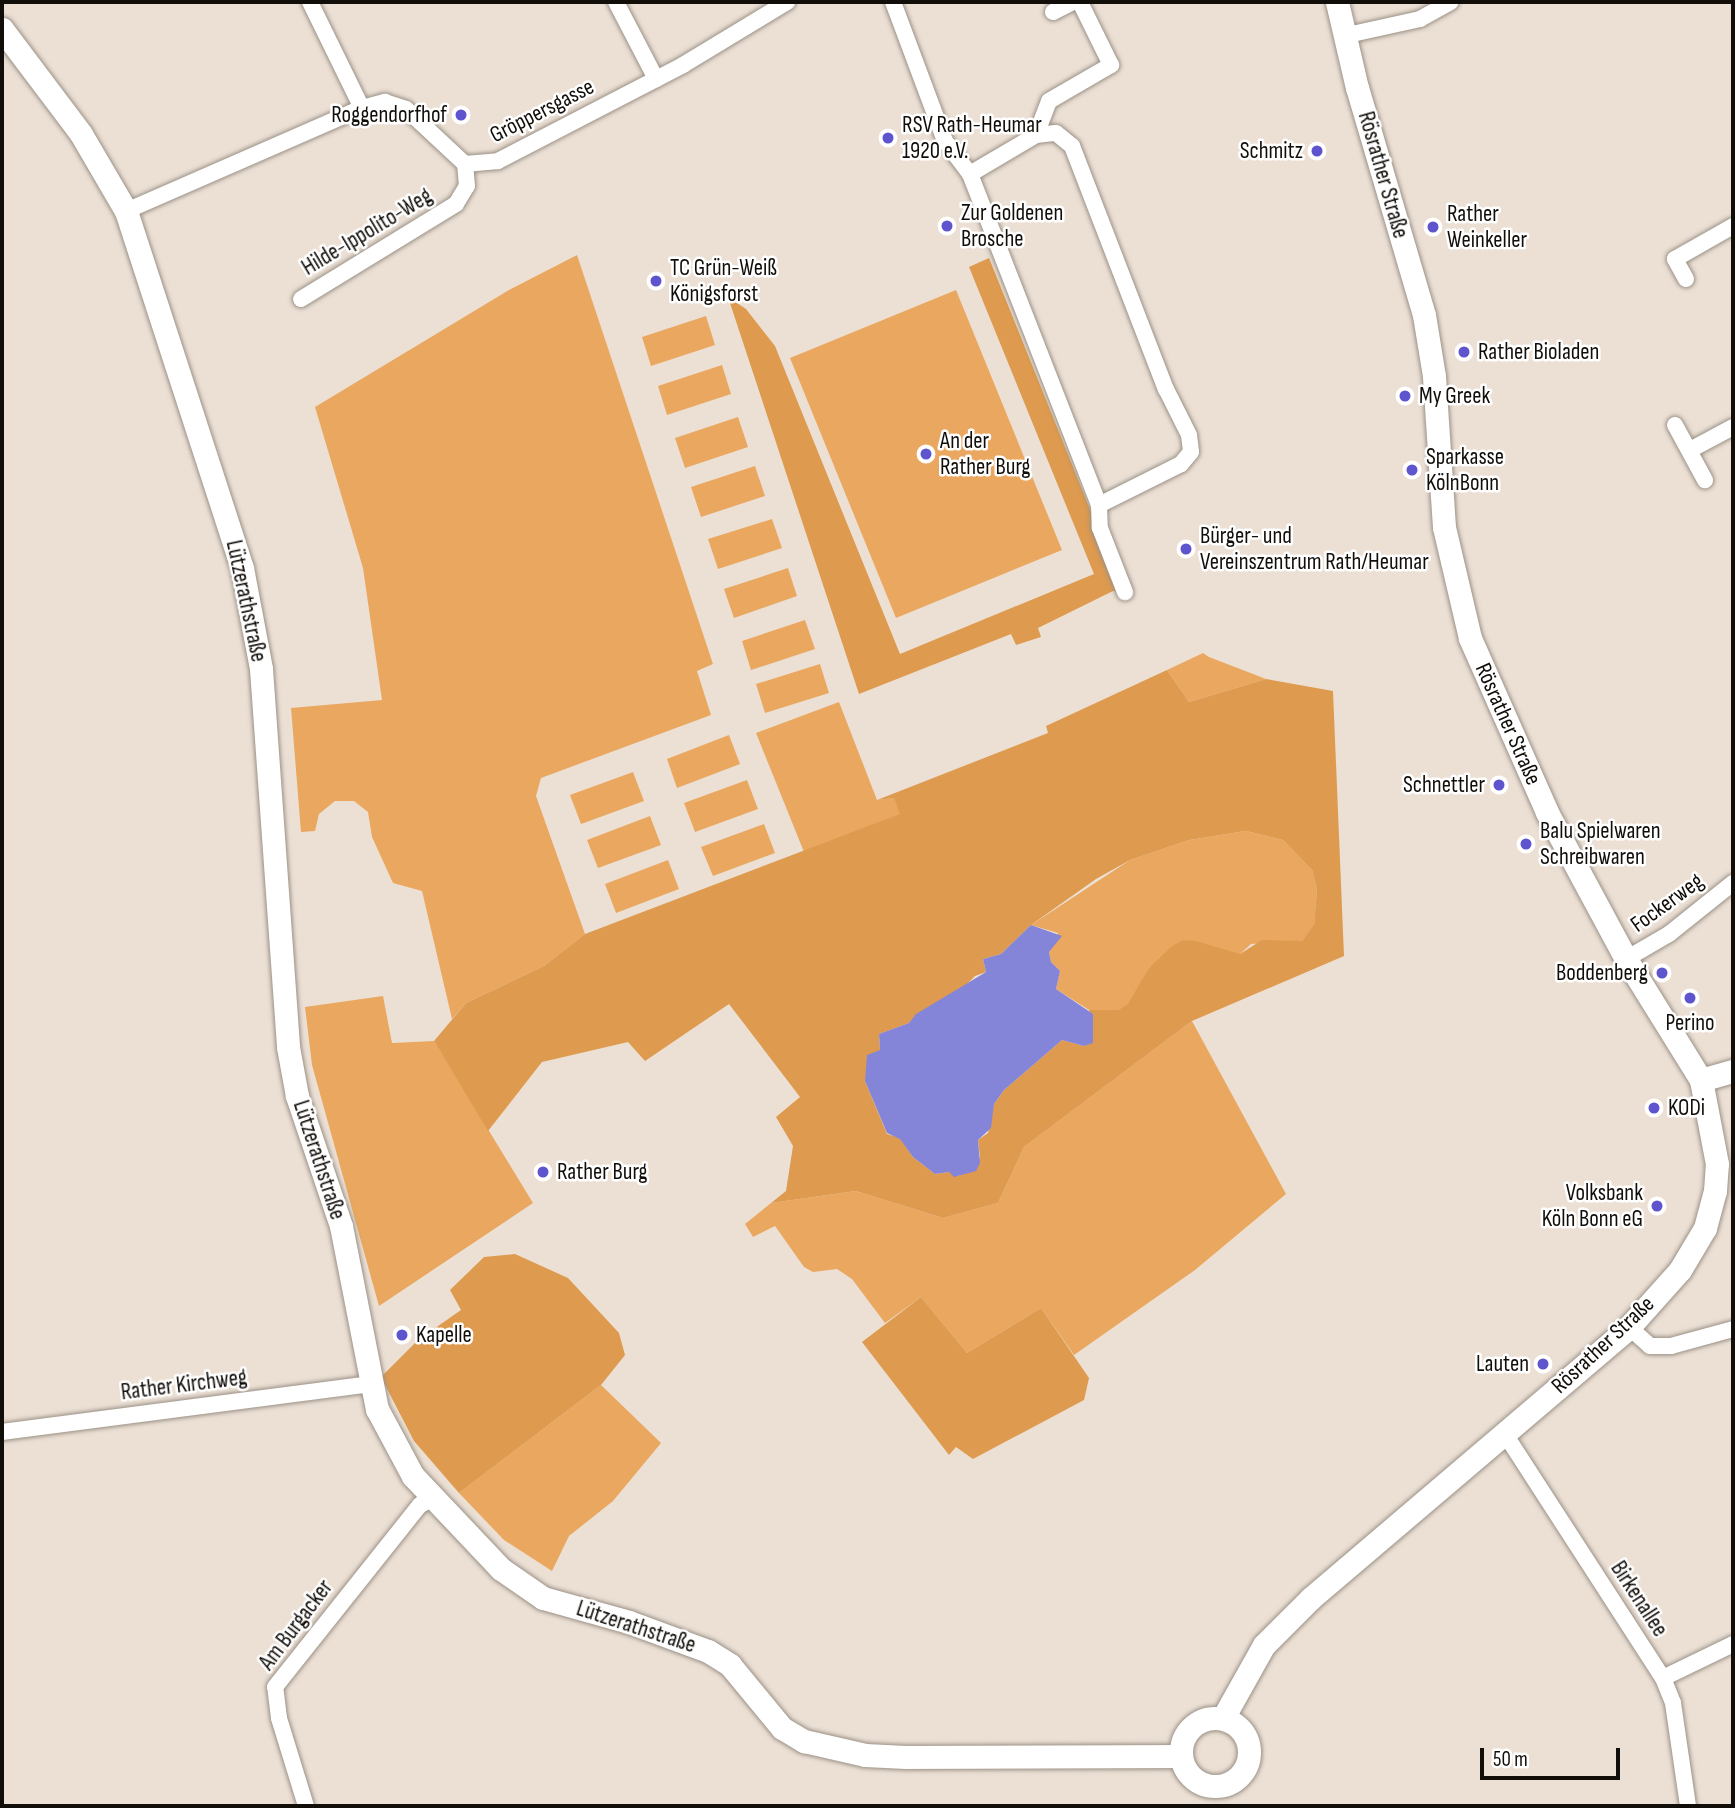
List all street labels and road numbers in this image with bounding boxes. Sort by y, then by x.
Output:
street label: Gröppersgasse [485,73,599,149]
street label: Rösrather Straße [1352,108,1414,242]
street label: Hilde-Ippolito-Weg [297,182,437,282]
street label: Lützerathstraße [220,538,272,664]
street label: Rösrather Straße [1469,659,1547,789]
street label: Fockerweg [1625,867,1709,939]
street label: Lützerathstraße [287,1097,351,1223]
street label: Rösrather Straße [1546,1290,1660,1400]
street label: Rather Kirchweg [119,1364,249,1406]
street label: Birkenallee [1604,1556,1674,1642]
street label: Am Burgacker [253,1574,339,1676]
street label: Lützerathstraße [573,1595,699,1659]

